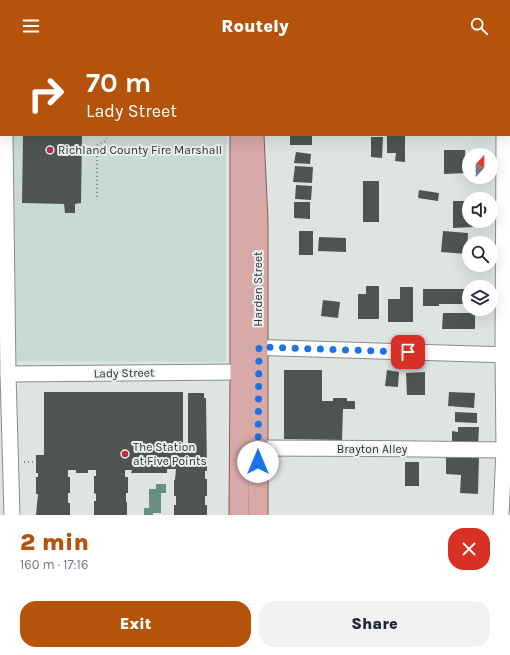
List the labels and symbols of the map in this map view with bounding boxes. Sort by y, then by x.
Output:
place label: Richland County Fire Marshall [58,143,222,157]
marker: Richland County Fire Marshall [45,145,55,155]
north arrow [462,148,498,184]
street label: Harden Street [251,251,265,327]
pin [391,335,425,369]
street label: Lady Street [94,365,155,381]
place label: The Station at Five Points [133,440,207,468]
position arrow [237,441,279,483]
street label: Brayton Alley [337,442,408,456]
marker: The Station at Five Points [120,449,130,459]

